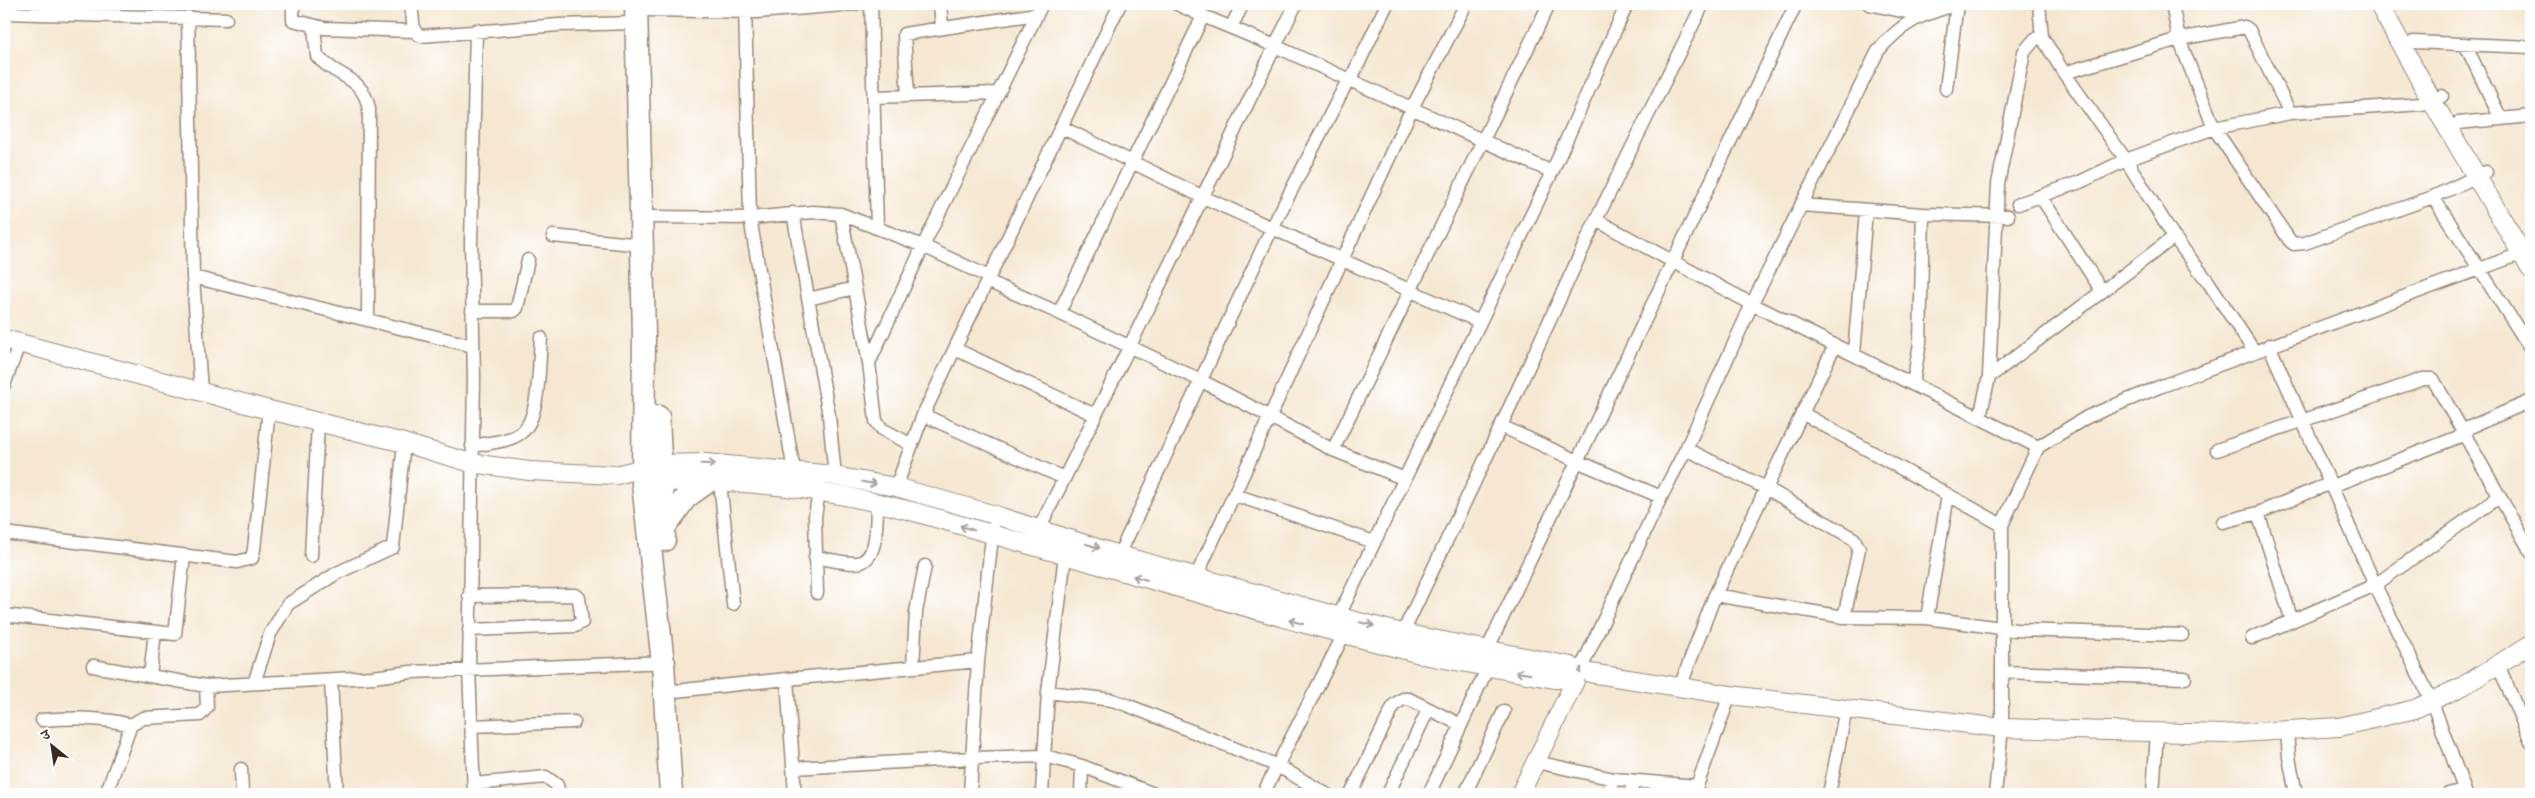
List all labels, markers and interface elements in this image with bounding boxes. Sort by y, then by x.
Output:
one-way arrow [700,459,716,469]
one-way arrow [861,478,877,488]
one-way arrow [959,522,975,532]
one-way arrow [1084,542,1100,551]
one-way arrow [1132,573,1148,583]
one-way arrow [1289,616,1305,626]
one-way arrow [1358,620,1374,629]
one-way arrow [1515,668,1531,678]
north arrow [28,720,78,770]
text: उ [37,725,54,746]

